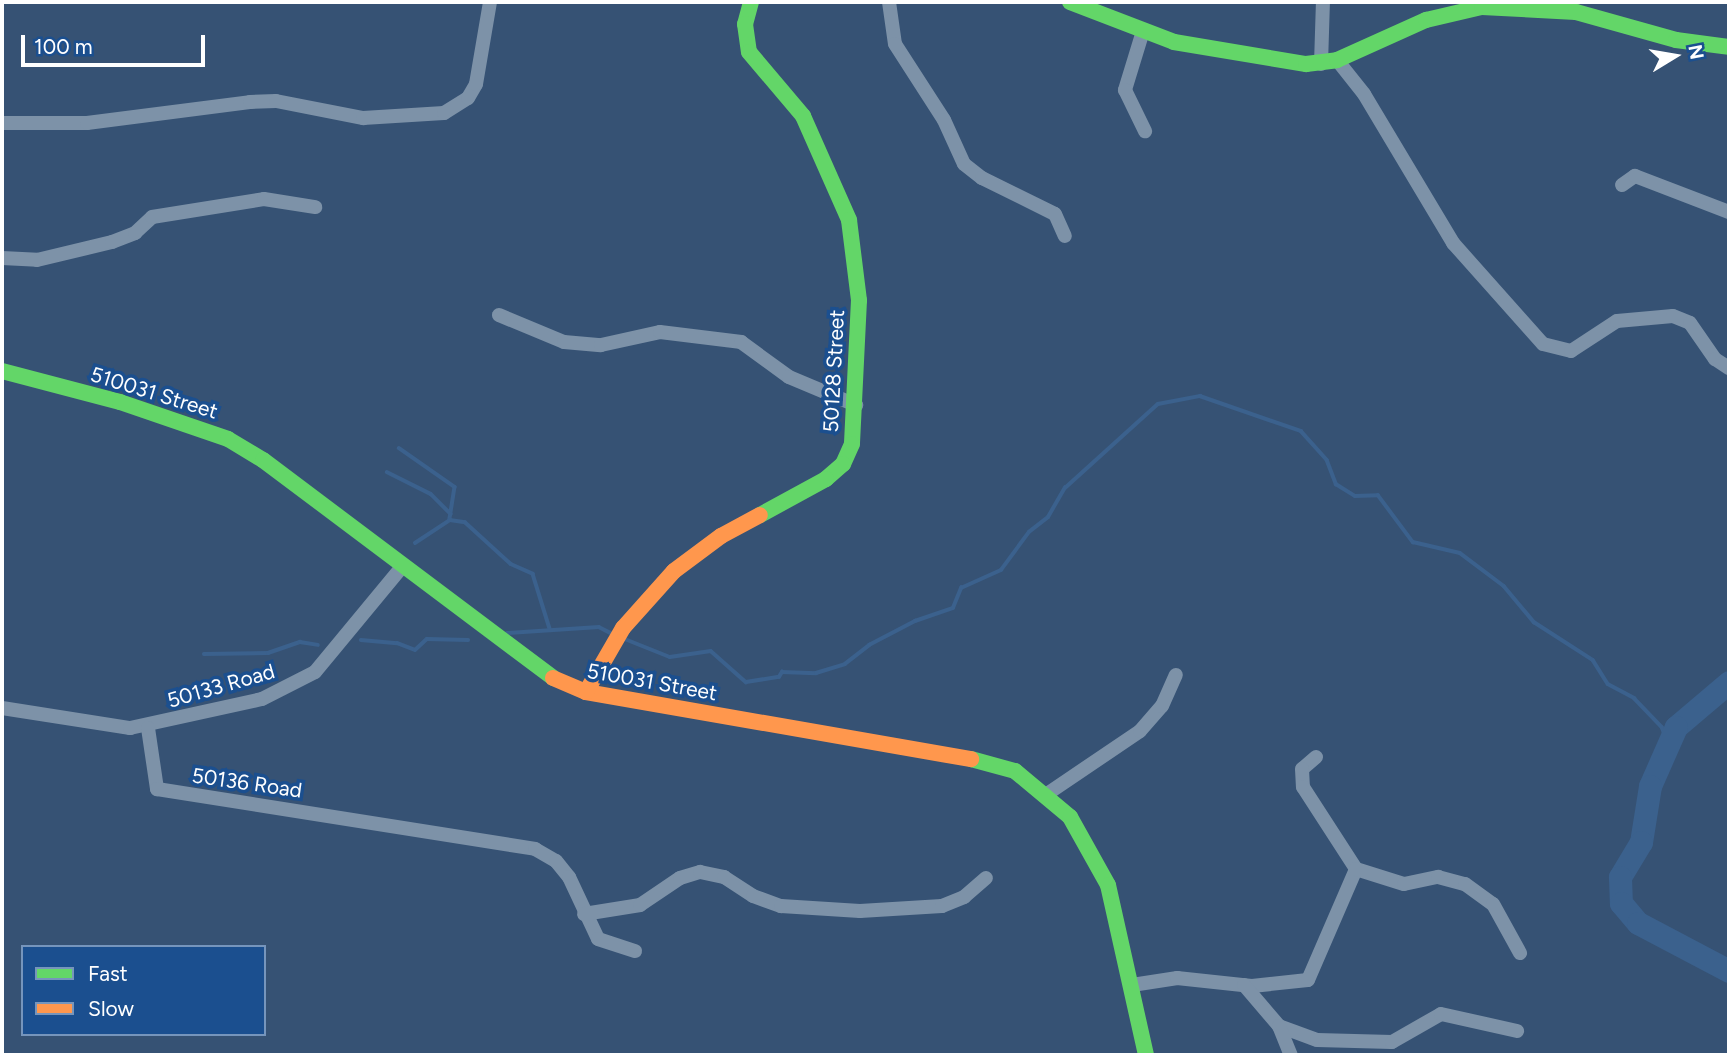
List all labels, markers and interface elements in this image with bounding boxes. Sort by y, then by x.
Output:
scale bar [24,21,208,65]
north arrow [1640,21,1710,91]
text: 100 m [34,34,93,59]
text: N [1683,42,1709,61]
street label: 50128 Street [818,309,850,433]
street label: 510031 Street [87,362,221,424]
street label: 510031 Street [585,658,719,706]
street label: 50133 Road [164,659,278,713]
street label: 50136 Road [190,763,304,803]
legend [21,945,266,1036]
text: Fast [88,961,128,986]
text: Slow [88,996,134,1021]

